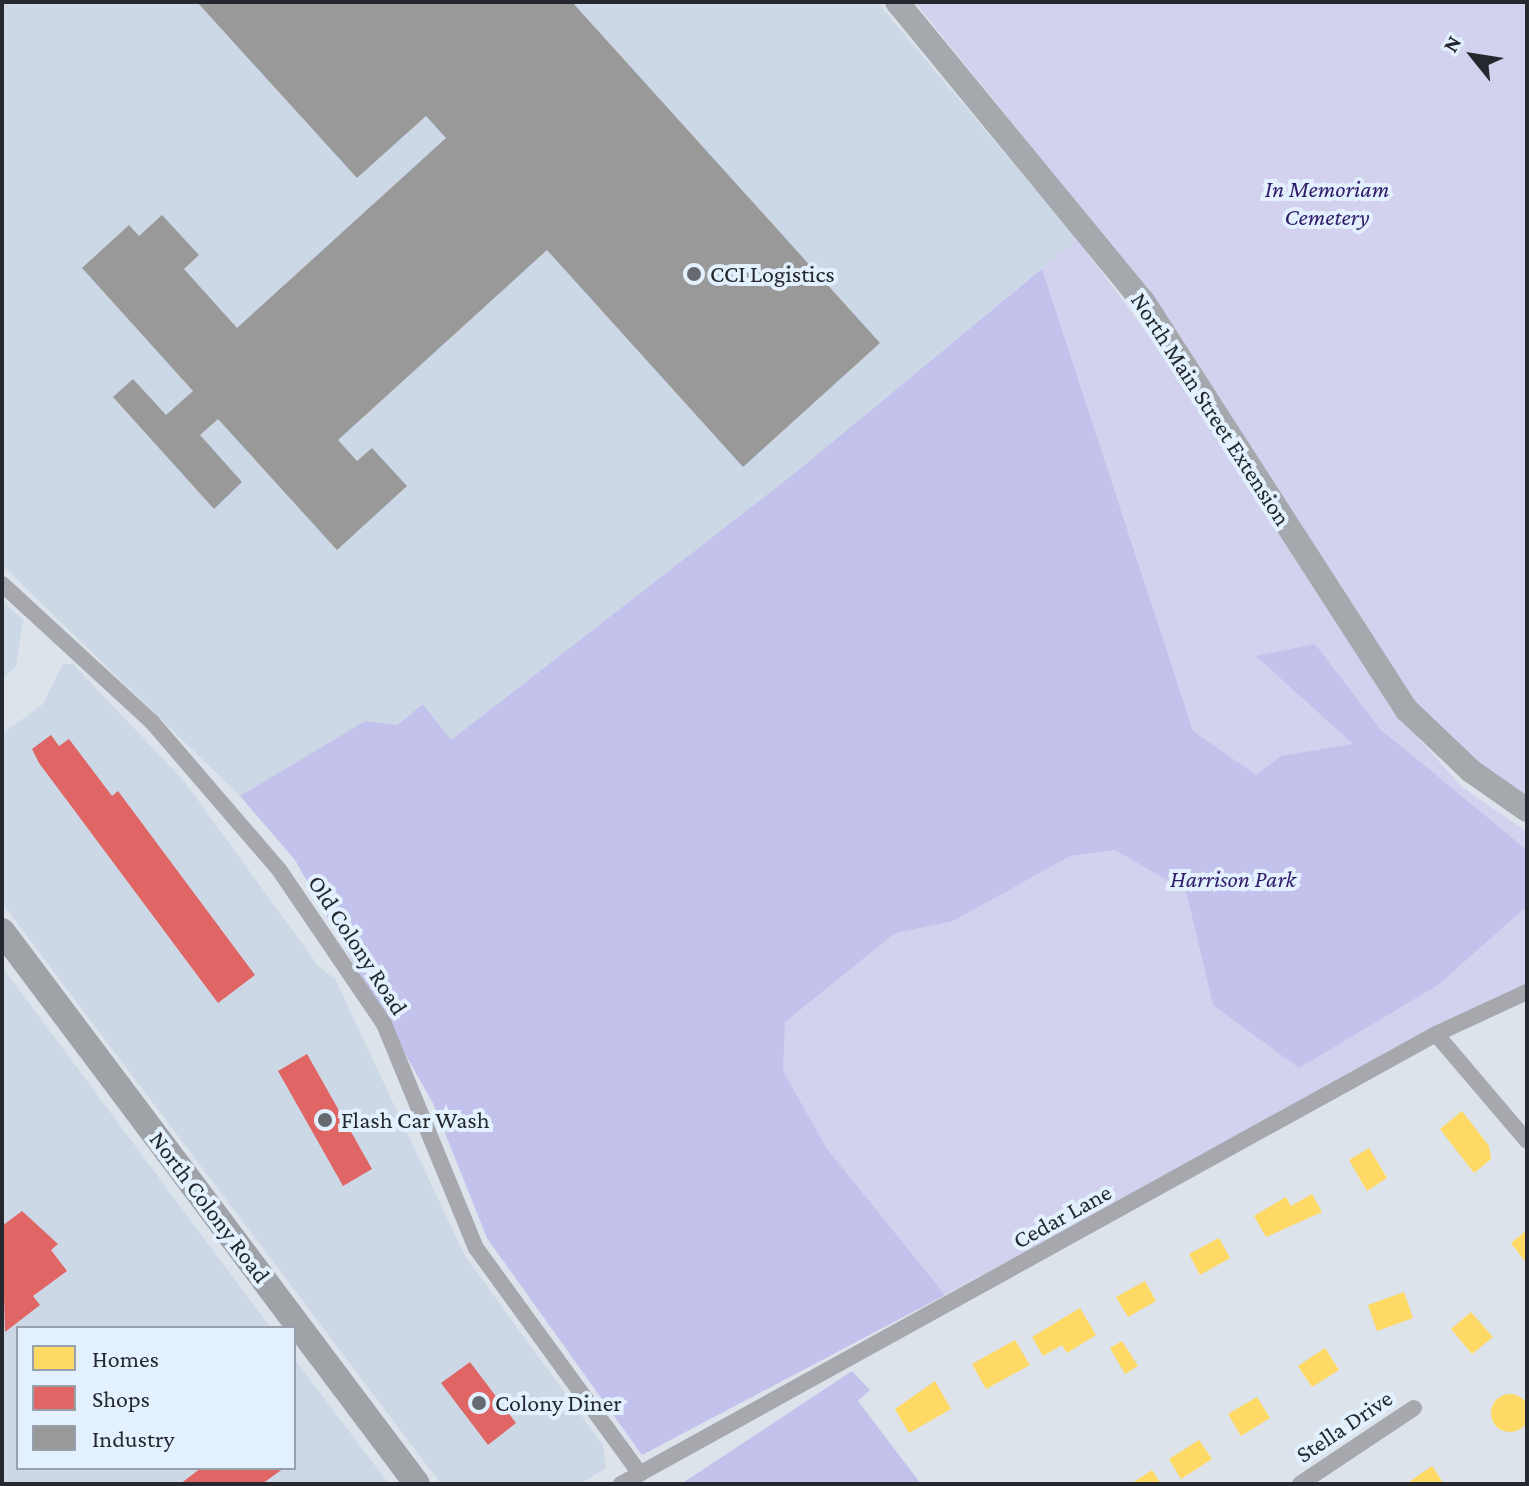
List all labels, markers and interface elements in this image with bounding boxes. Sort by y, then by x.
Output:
north arrow [1433,16,1513,96]
text: N [1437,31,1466,56]
park label: In Memoriam Cemetery [1265,175,1389,231]
place label: CCI Logistics [710,260,835,288]
marker: CCI Logistics [685,265,703,283]
street label: North Main Street Extension [1125,287,1297,531]
park label: Harrison Park [1170,865,1296,893]
street label: Old Colony Road [302,870,414,1020]
place label: Flash Car Wash [341,1106,490,1134]
marker: Flash Car Wash [316,1111,334,1129]
street label: North Colony Road [144,1125,276,1289]
street label: Cedar Lane [1008,1177,1116,1255]
legend [16,1326,296,1470]
text: Homes [92,1345,159,1372]
street label: Stella Drive [1290,1383,1398,1469]
text: Shops [92,1385,150,1412]
place label: Colony Diner [495,1389,622,1417]
marker: Colony Diner [470,1394,488,1412]
text: Industry [92,1425,175,1452]

